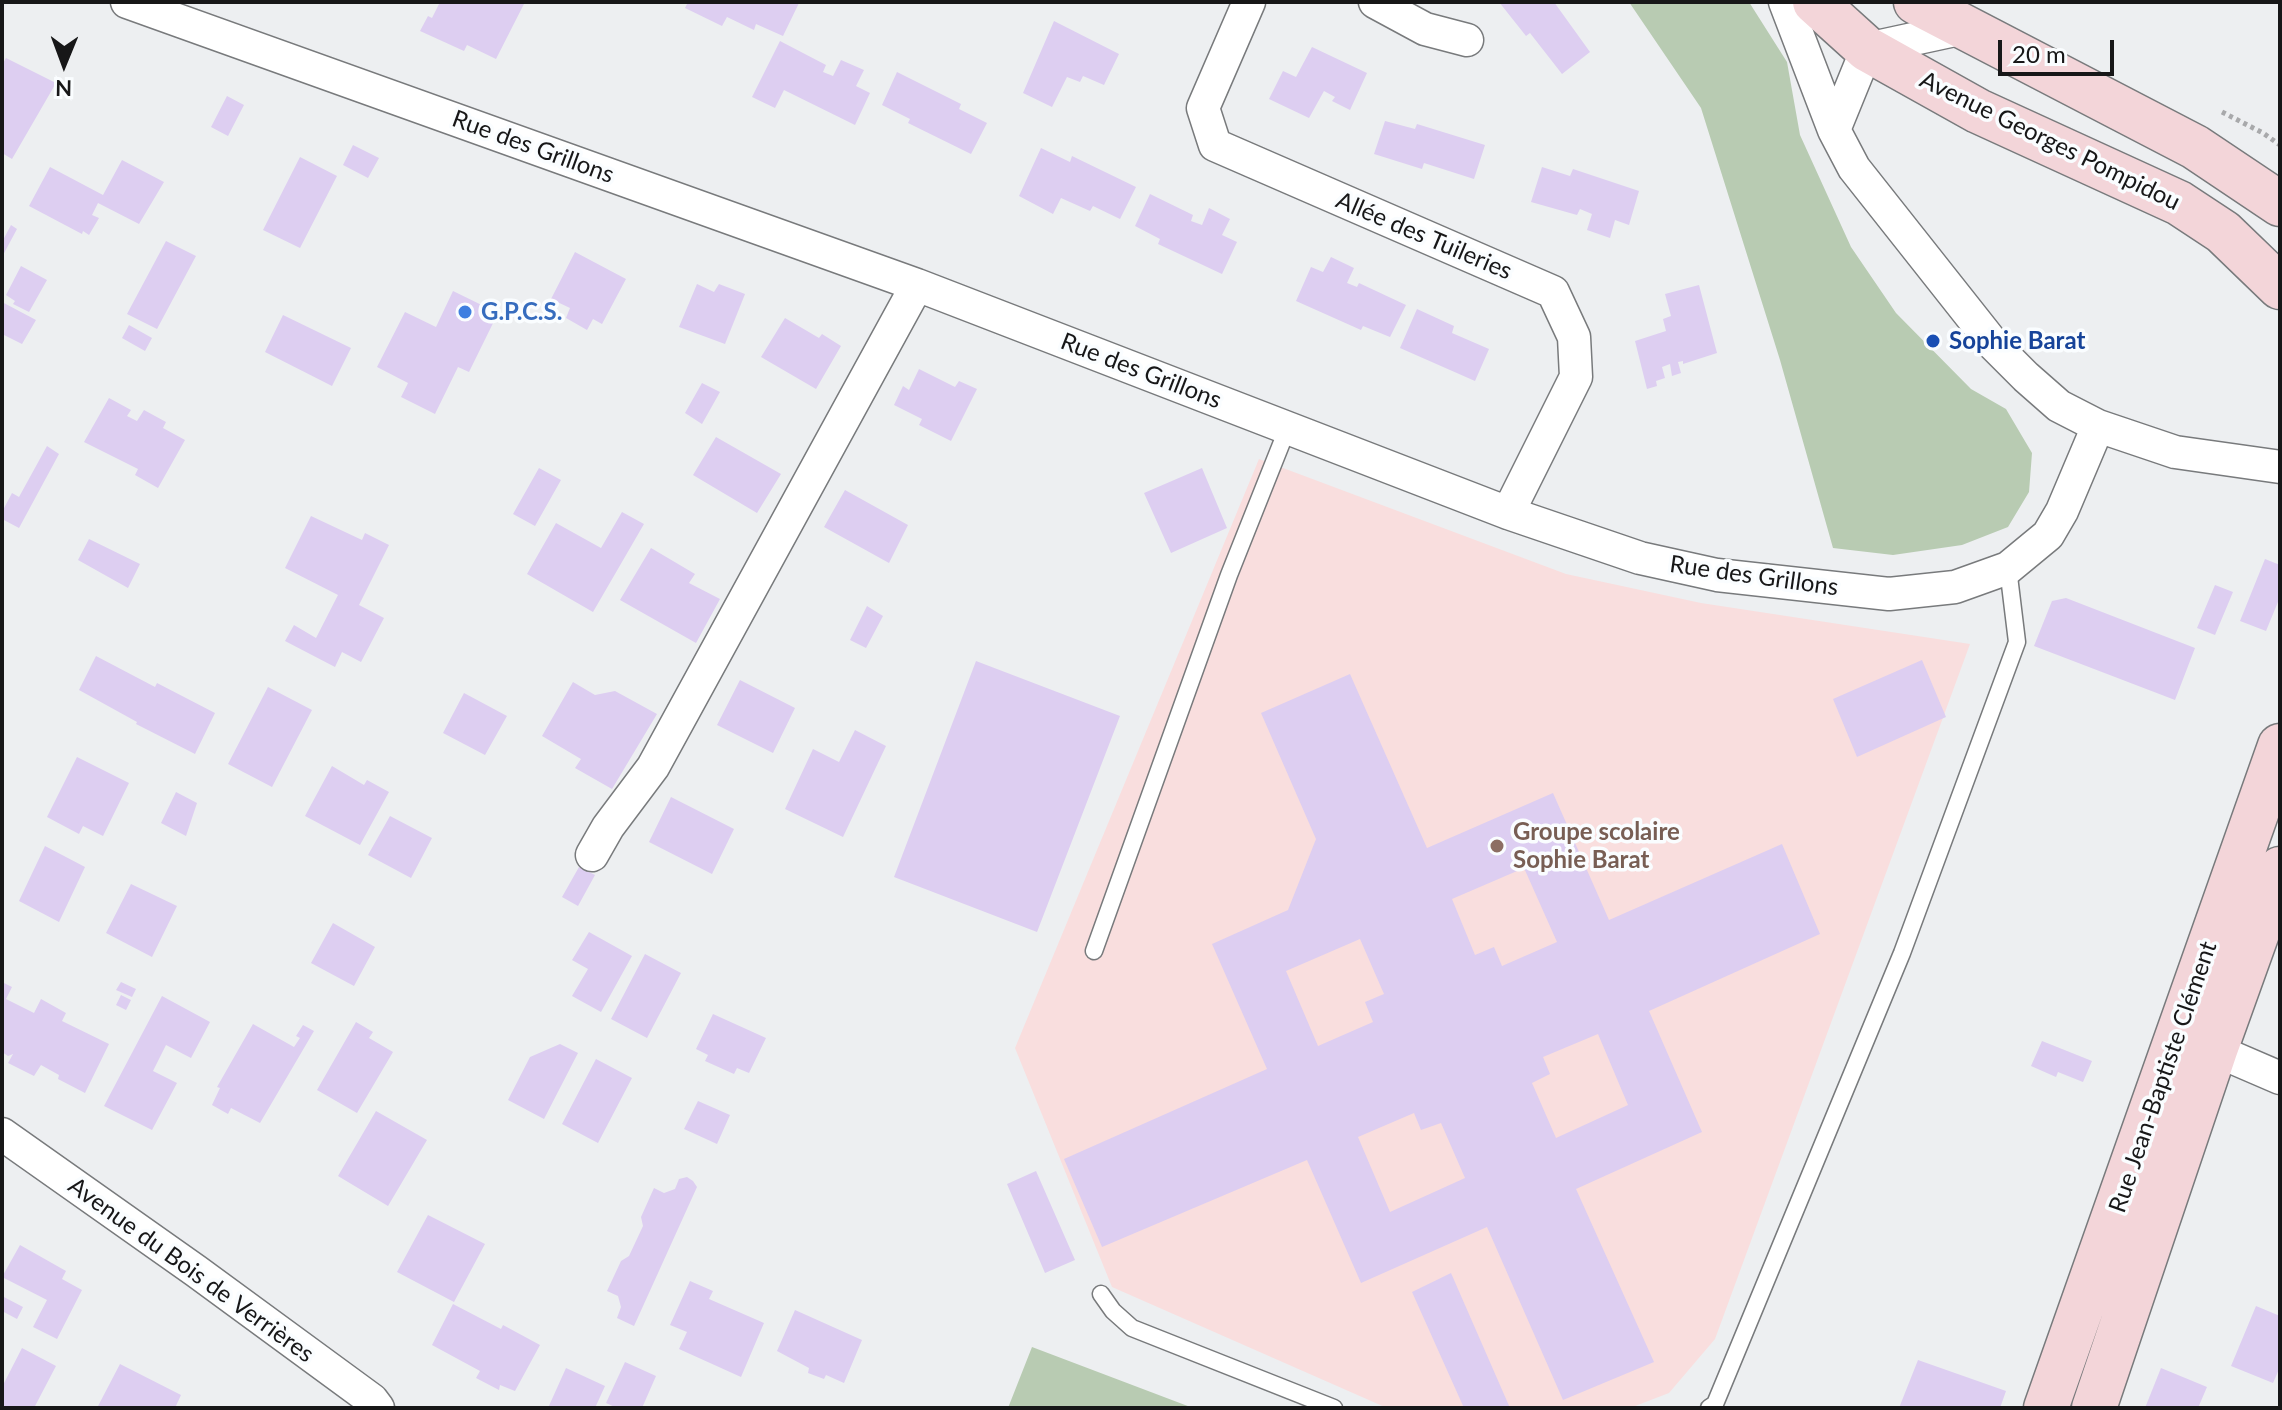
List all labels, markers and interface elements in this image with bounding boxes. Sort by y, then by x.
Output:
north arrow [24,24,104,104]
scale bar [2002,24,2118,74]
text: 20 m [2012,39,2066,68]
street label: Avenue Georges Pompidou [1915,65,2185,217]
text: N [55,75,72,102]
street label: Rue des Grillons [448,104,618,190]
street label: Allée des Tuileries [1332,186,1516,286]
place label: G.P.C.S. [481,298,562,326]
marker: G.P.C.S. [456,303,474,321]
street label: Rue des Grillons [1057,327,1225,415]
place label: Sophie Barat [1949,327,2085,355]
marker: Sophie Barat [1924,332,1942,350]
street label: Rue des Grillons [1668,550,1840,602]
place label: Groupe scolaire Sophie Barat [1513,818,1680,874]
marker: Groupe scolaire Sophie Barat [1488,837,1506,855]
street label: Rue Jean-Baptiste Clément [2103,938,2223,1216]
street label: Avenue du Bois de Verrières [63,1171,319,1369]

